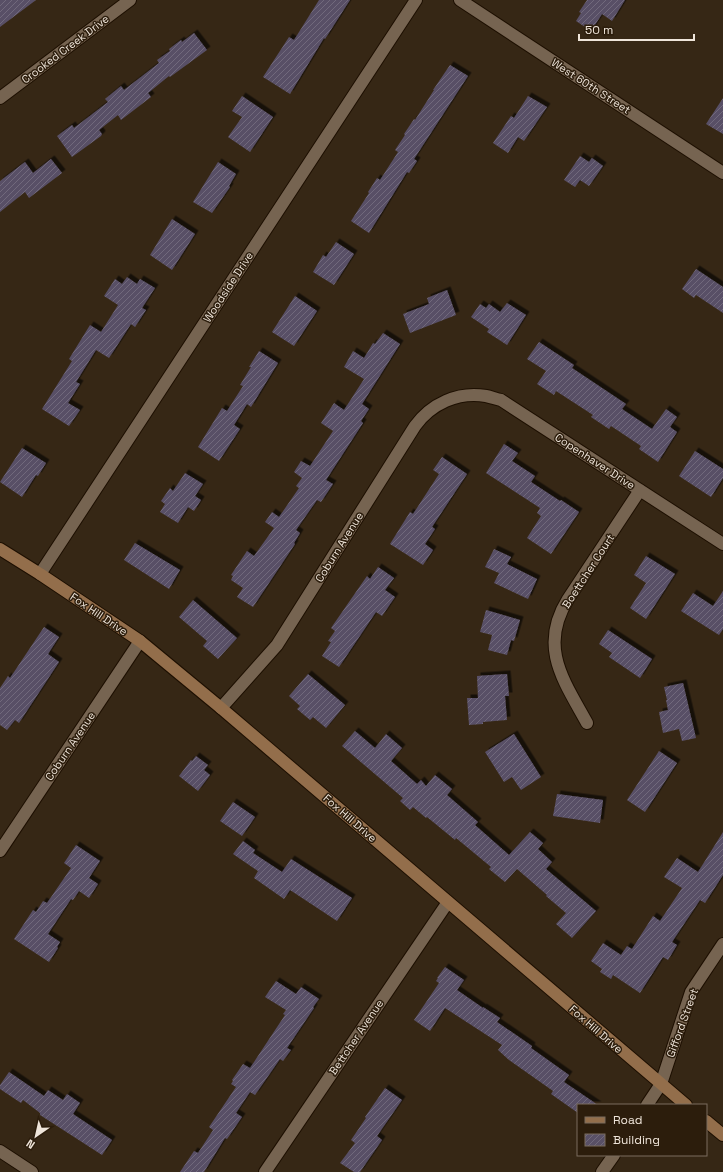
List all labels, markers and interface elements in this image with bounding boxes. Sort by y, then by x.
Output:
street label: Crooked Creek Drive [19,12,111,86]
scale bar [579,16,694,42]
text: 50 m [585,22,613,38]
street label: West 60th Street [549,55,633,117]
street label: Woodside Drive [200,249,256,325]
street label: Copenhaver Drive [552,430,638,492]
street label: Coburn Avenue [312,509,366,585]
street label: Boettcher Court [559,531,617,611]
street label: Fox Hill Drive [68,590,130,638]
street label: Coburn Avenue [42,709,98,783]
street label: Fox Hill Drive [320,791,380,845]
street label: Gifford Street [663,987,701,1059]
street label: Bettcher Avenue [326,997,386,1077]
street label: Fox Hill Drive [566,1002,626,1056]
legend [577,1104,707,1156]
text: Road [613,1112,642,1128]
north arrow [16,1116,56,1156]
text: Building [613,1132,660,1148]
text: N [23,1136,37,1152]

